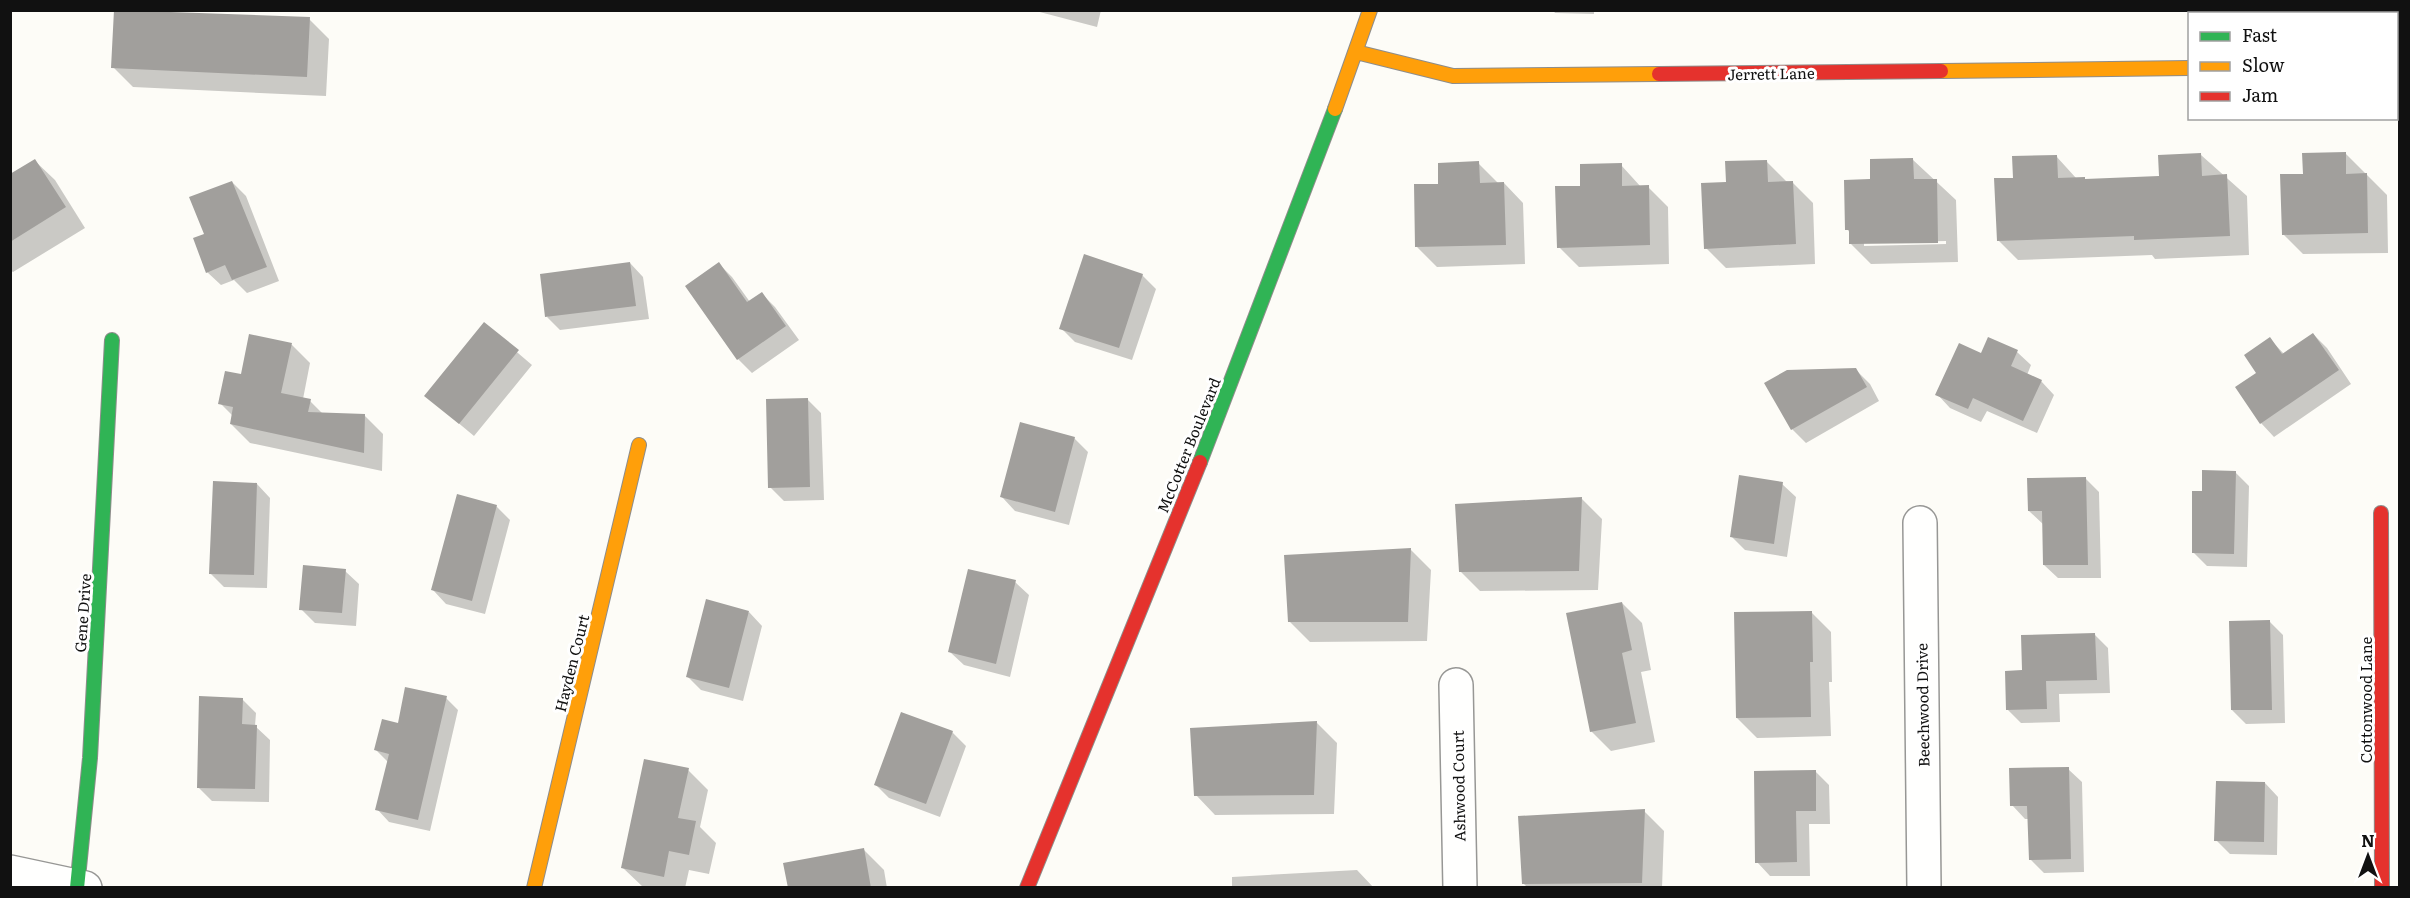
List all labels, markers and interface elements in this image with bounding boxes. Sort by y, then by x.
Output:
legend [2188,12,2398,120]
text: Fast [2242,21,2278,48]
text: Slow [2242,51,2285,78]
street label: Jerrett Lane [1727,61,1815,85]
text: Jam [2242,81,2278,108]
street label: McCotter Boulevard [1150,374,1226,516]
street label: Gene Drive [68,573,96,653]
street label: Hayden Court [548,612,594,714]
street label: Cottonwood Lane [2354,636,2377,763]
street label: Beechwood Drive [1909,643,1935,767]
street label: Ashwood Court [1446,730,1470,842]
north arrow [2338,826,2398,886]
text: N [2361,828,2375,852]

